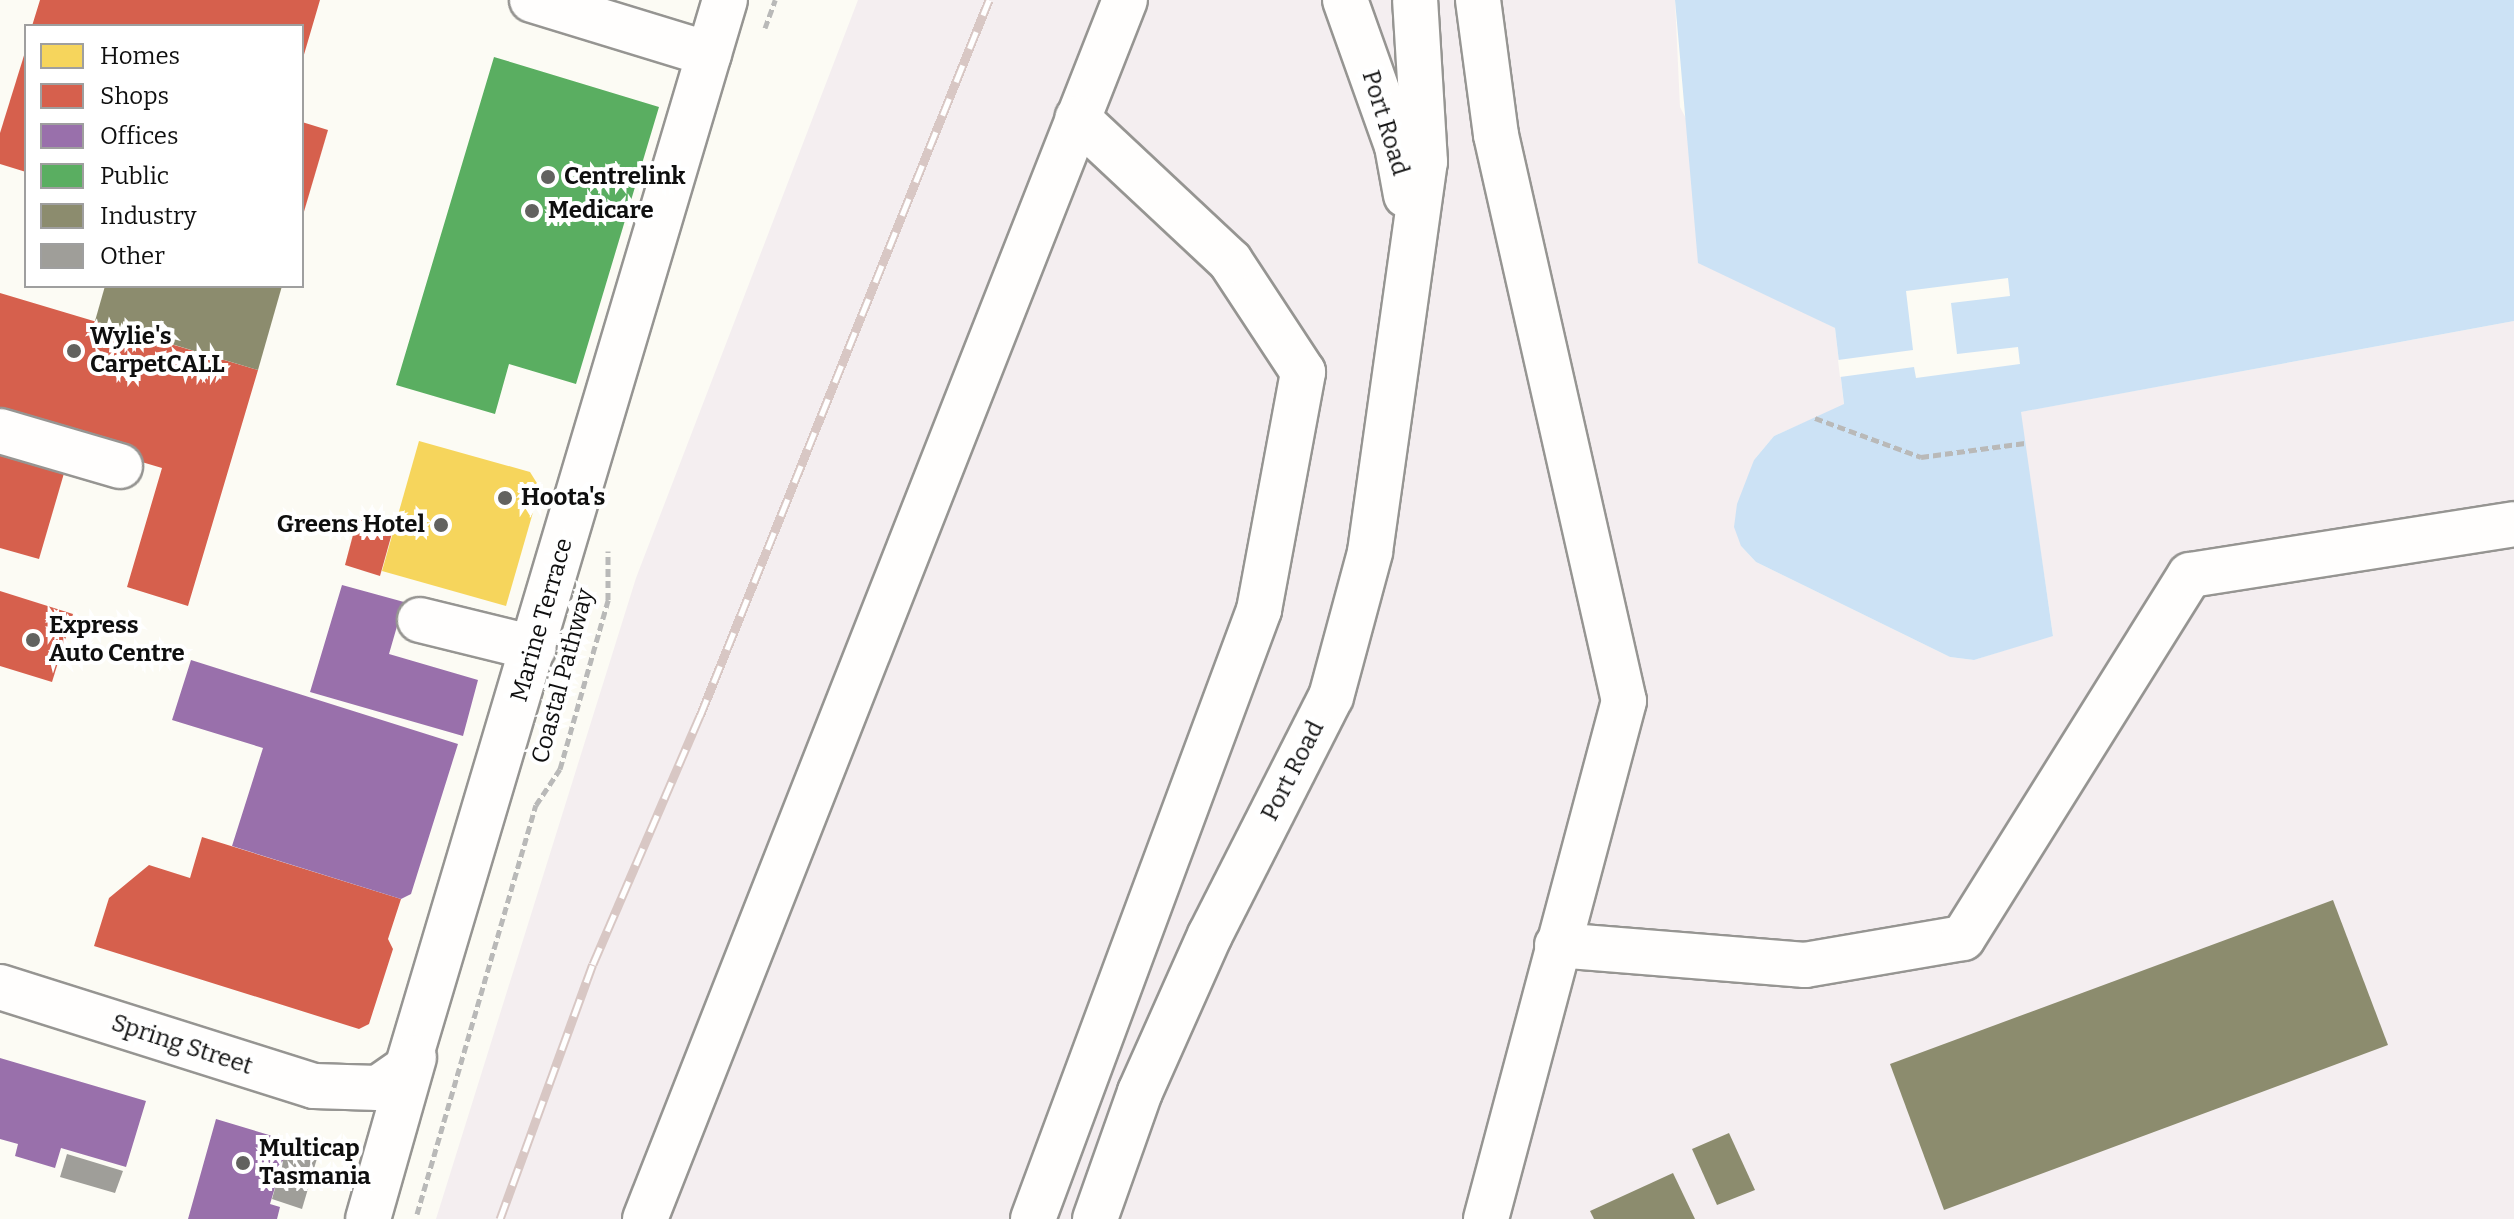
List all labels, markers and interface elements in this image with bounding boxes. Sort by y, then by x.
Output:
legend [24,24,304,288]
text: Homes [100,42,180,70]
street label: Port Road [1355,67,1415,179]
text: Shops [100,82,169,110]
text: Offices [100,122,178,150]
text: Public [100,162,169,190]
place label: Centrelink [564,163,686,191]
marker: Centrelink [539,168,557,186]
place label: Medicare [548,197,654,225]
text: Industry [100,202,197,230]
marker: Medicare [523,202,541,220]
text: Other [100,242,165,270]
place label: Wylie's CarpetCALL [90,323,225,379]
marker: Wylie's CarpetCALL [65,342,83,360]
place label: Hoota's [521,484,605,512]
marker: Hoota's [496,489,514,507]
place label: Greens Hotel [277,511,425,539]
marker: Greens Hotel [432,516,450,534]
street label: Marine Terrace [505,535,579,705]
street label: Coastal Pathway [526,585,600,767]
place label: Express Auto Centre [49,612,185,668]
marker: Express Auto Centre [24,631,42,649]
street label: Port Road [1256,716,1330,826]
street label: Spring Street [108,1009,256,1081]
place label: Multicap Tasmania [259,1135,371,1191]
marker: Multicap Tasmania [234,1154,252,1172]

